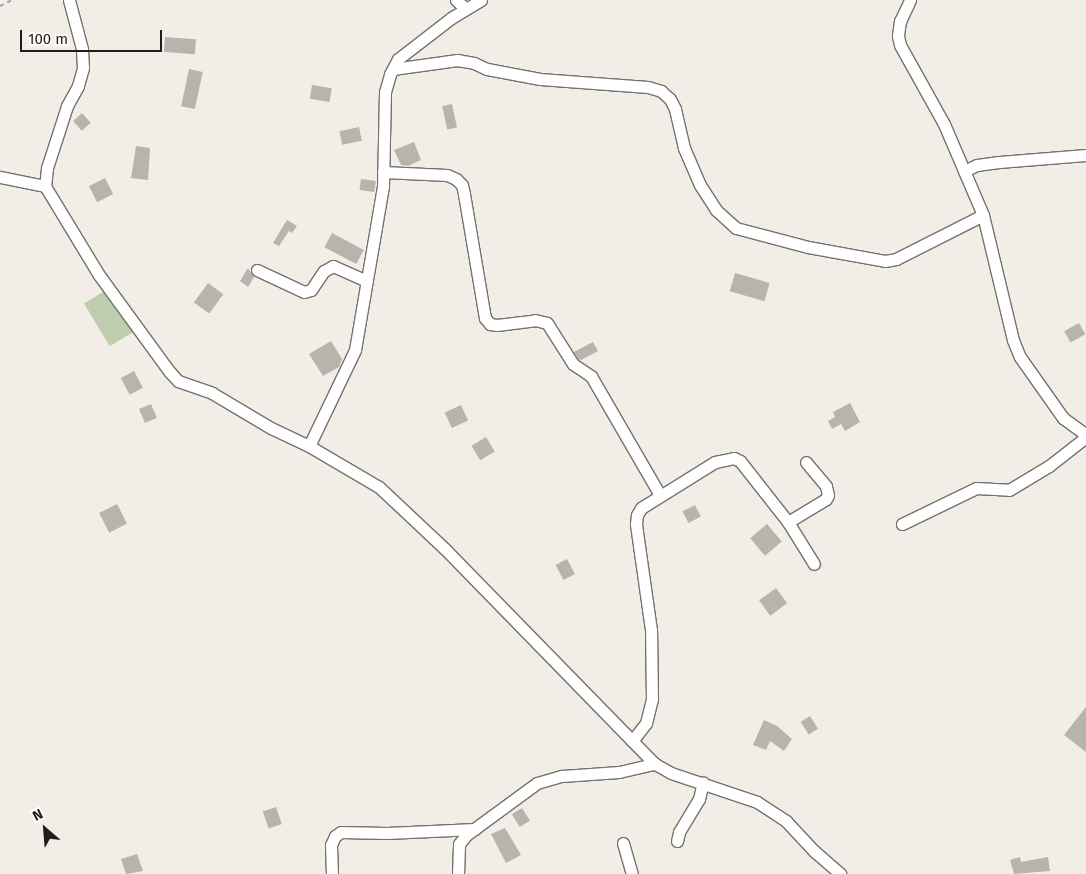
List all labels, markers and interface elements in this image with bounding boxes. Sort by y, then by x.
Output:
scale bar [22,20,165,52]
text: 100 m [28,30,68,48]
north arrow [20,804,70,854]
text: N [30,806,46,825]

